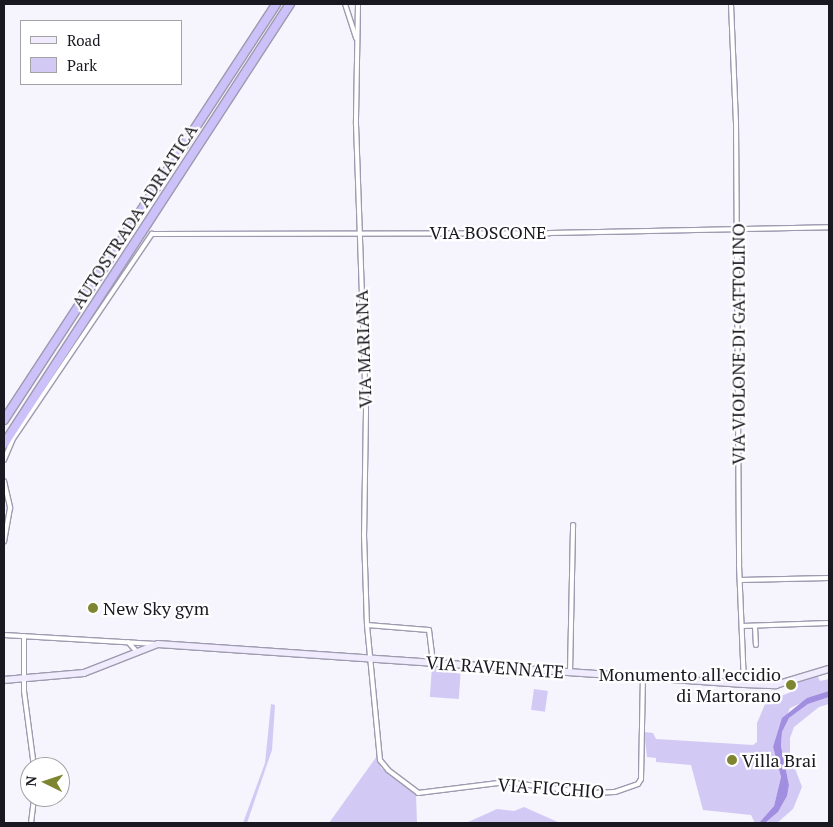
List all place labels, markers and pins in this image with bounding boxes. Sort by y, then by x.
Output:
place label: New Sky gym [103,597,209,619]
marker: New Sky gym [87,602,99,614]
place label: Monumento all'eccidio di Martorano [599,664,781,706]
marker: Monumento all'eccidio di Martorano [785,679,797,691]
place label: Villa Brai [742,749,817,771]
marker: Villa Brai [726,754,738,766]

